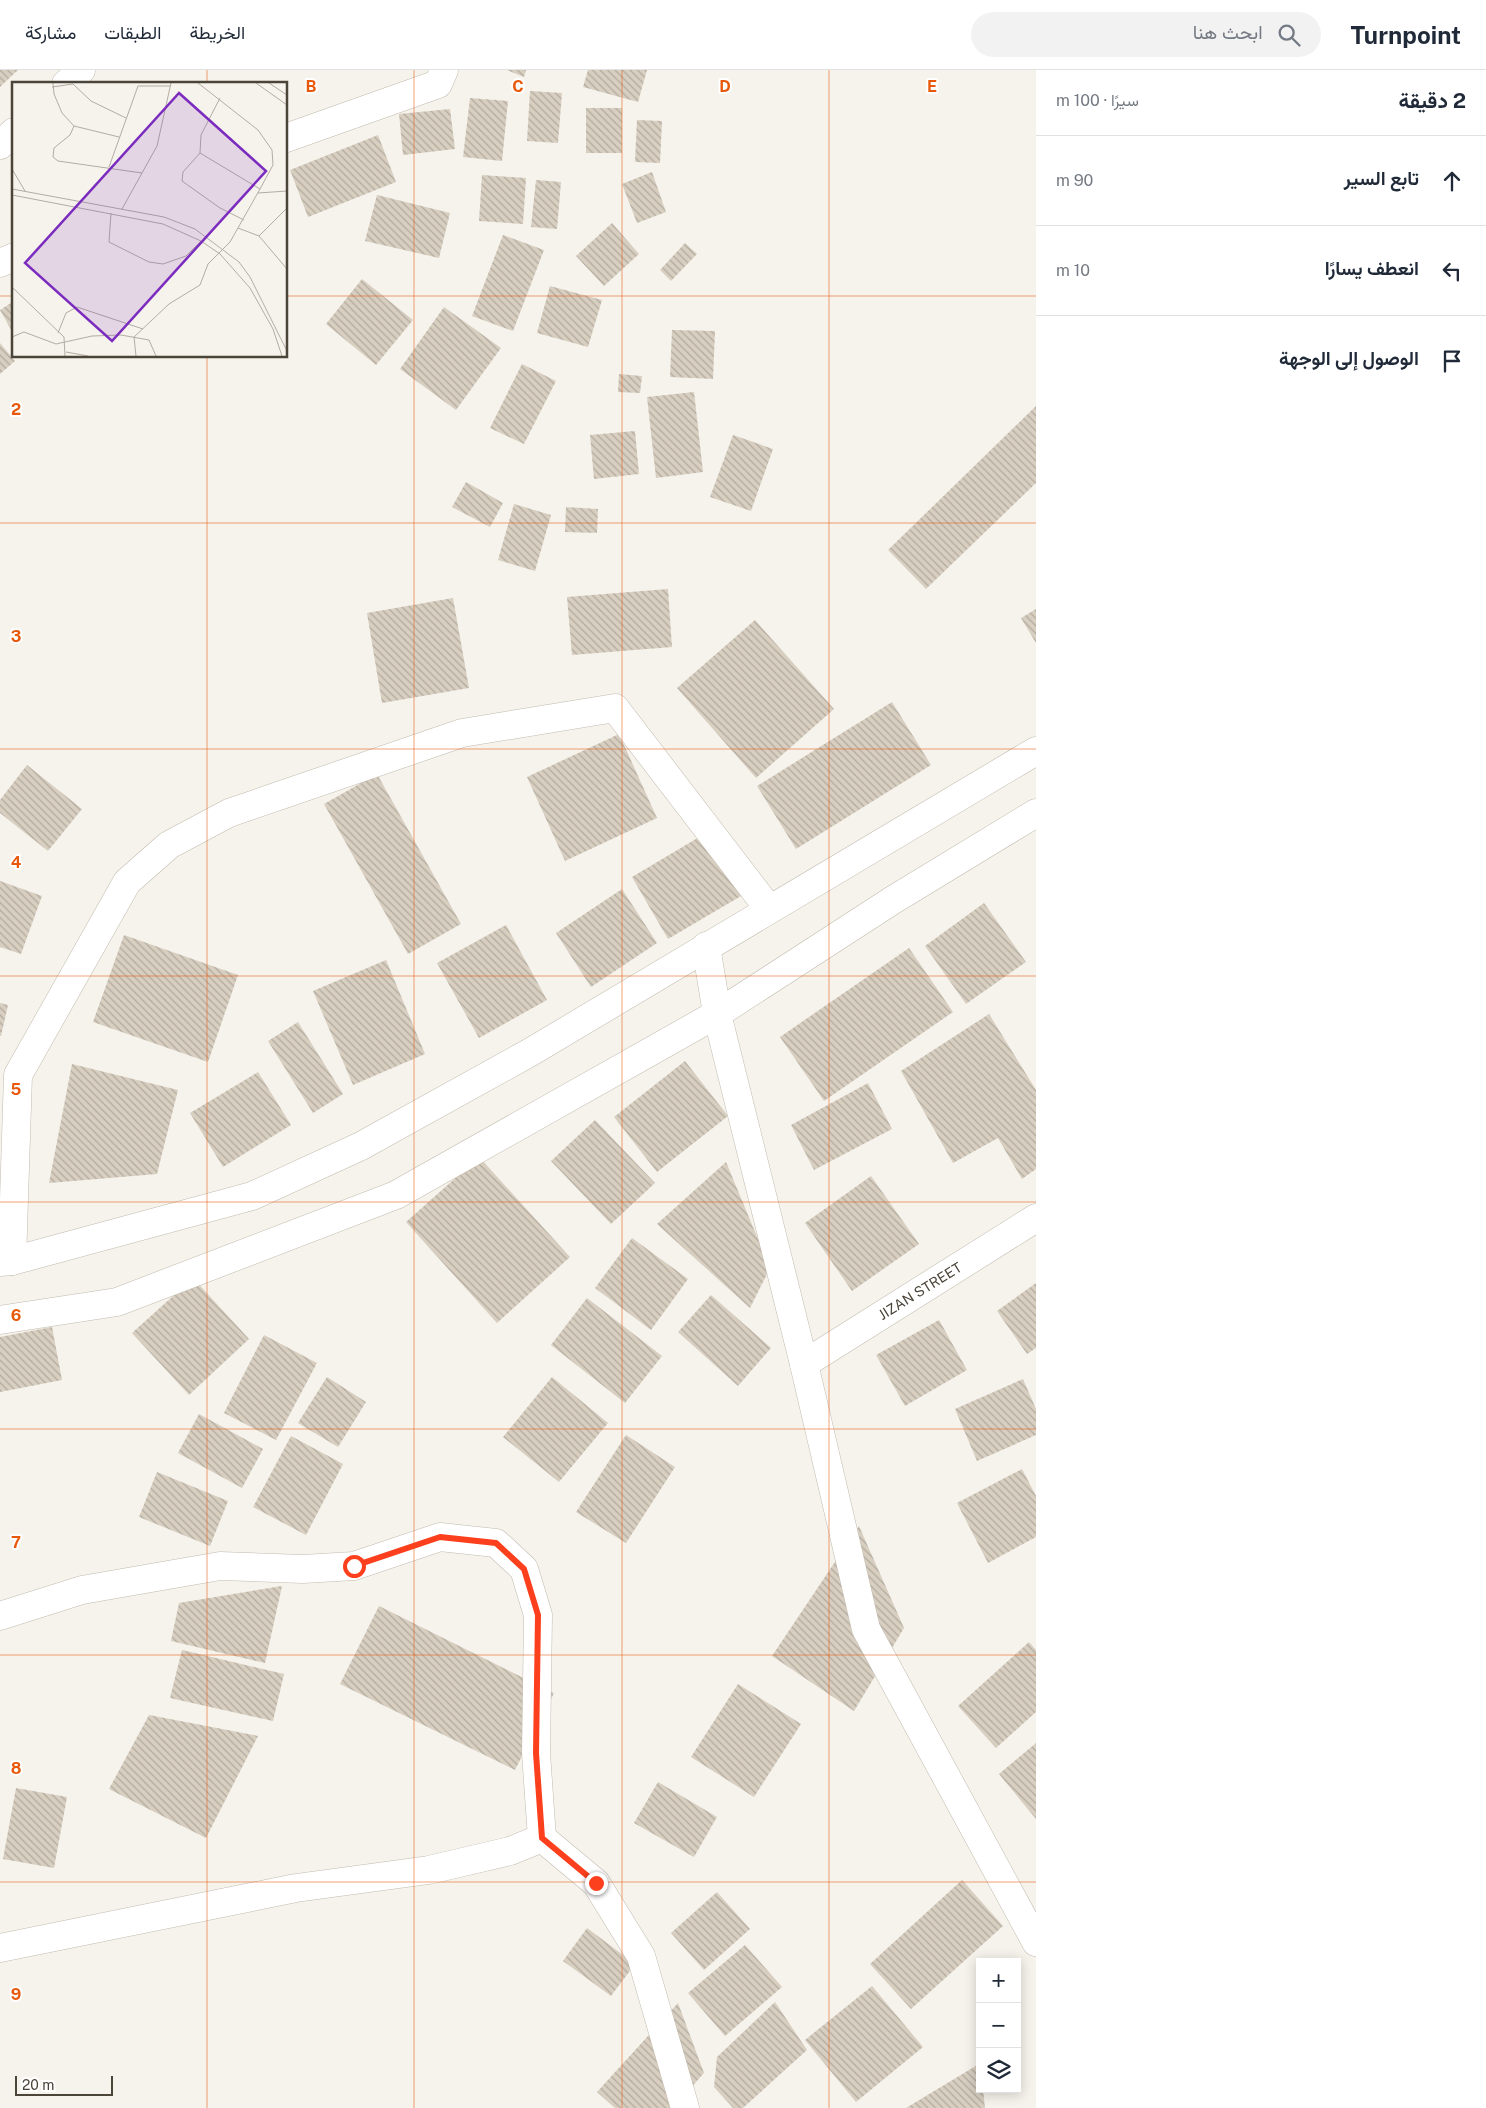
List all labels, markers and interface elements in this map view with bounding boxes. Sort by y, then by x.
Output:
search box [971,12,1321,57]
text: ابحث هنا [1193,21,1263,43]
icon: search [1275,21,1303,49]
text: Turnpoint [1351,21,1461,49]
text: مشاركة [25,22,76,43]
text: الطبقات [104,22,161,43]
text: الخريطة [189,22,245,43]
text: B [306,77,317,96]
text: C [512,77,524,96]
text: D [719,77,731,96]
text: E [927,77,937,96]
inset map [12,82,288,358]
text: 2 دقيقة [1398,88,1466,113]
text: سيرًا · 100 m [1056,91,1139,110]
text: تابع السير [1344,167,1419,189]
icon: ahead [1438,167,1466,195]
text: 90 m [1056,171,1093,190]
text: انعطف يسارًا [1325,257,1419,279]
icon: left [1438,257,1466,285]
text: 10 m [1056,261,1090,280]
text: الوصول إلى الوجهة [1279,347,1419,369]
icon: arrive [1438,347,1466,375]
text: 2 [11,400,21,419]
text: 3 [11,627,21,646]
text: 4 [11,853,22,872]
text: 5 [11,1080,22,1099]
street label: JIZAN STREET [875,1259,965,1323]
text: 6 [11,1306,21,1325]
text: 7 [11,1533,21,1552]
route start [343,1555,366,1578]
text: 8 [11,1759,22,1778]
route end [585,1872,608,1895]
map controls [976,1958,1021,2093]
button: + [976,1958,1021,2003]
text: 9 [11,1985,21,2004]
button: − [976,2003,1021,2048]
button: layers [976,2048,1021,2093]
scale bar [15,2073,112,2096]
text: 20 m [22,2077,54,2093]

